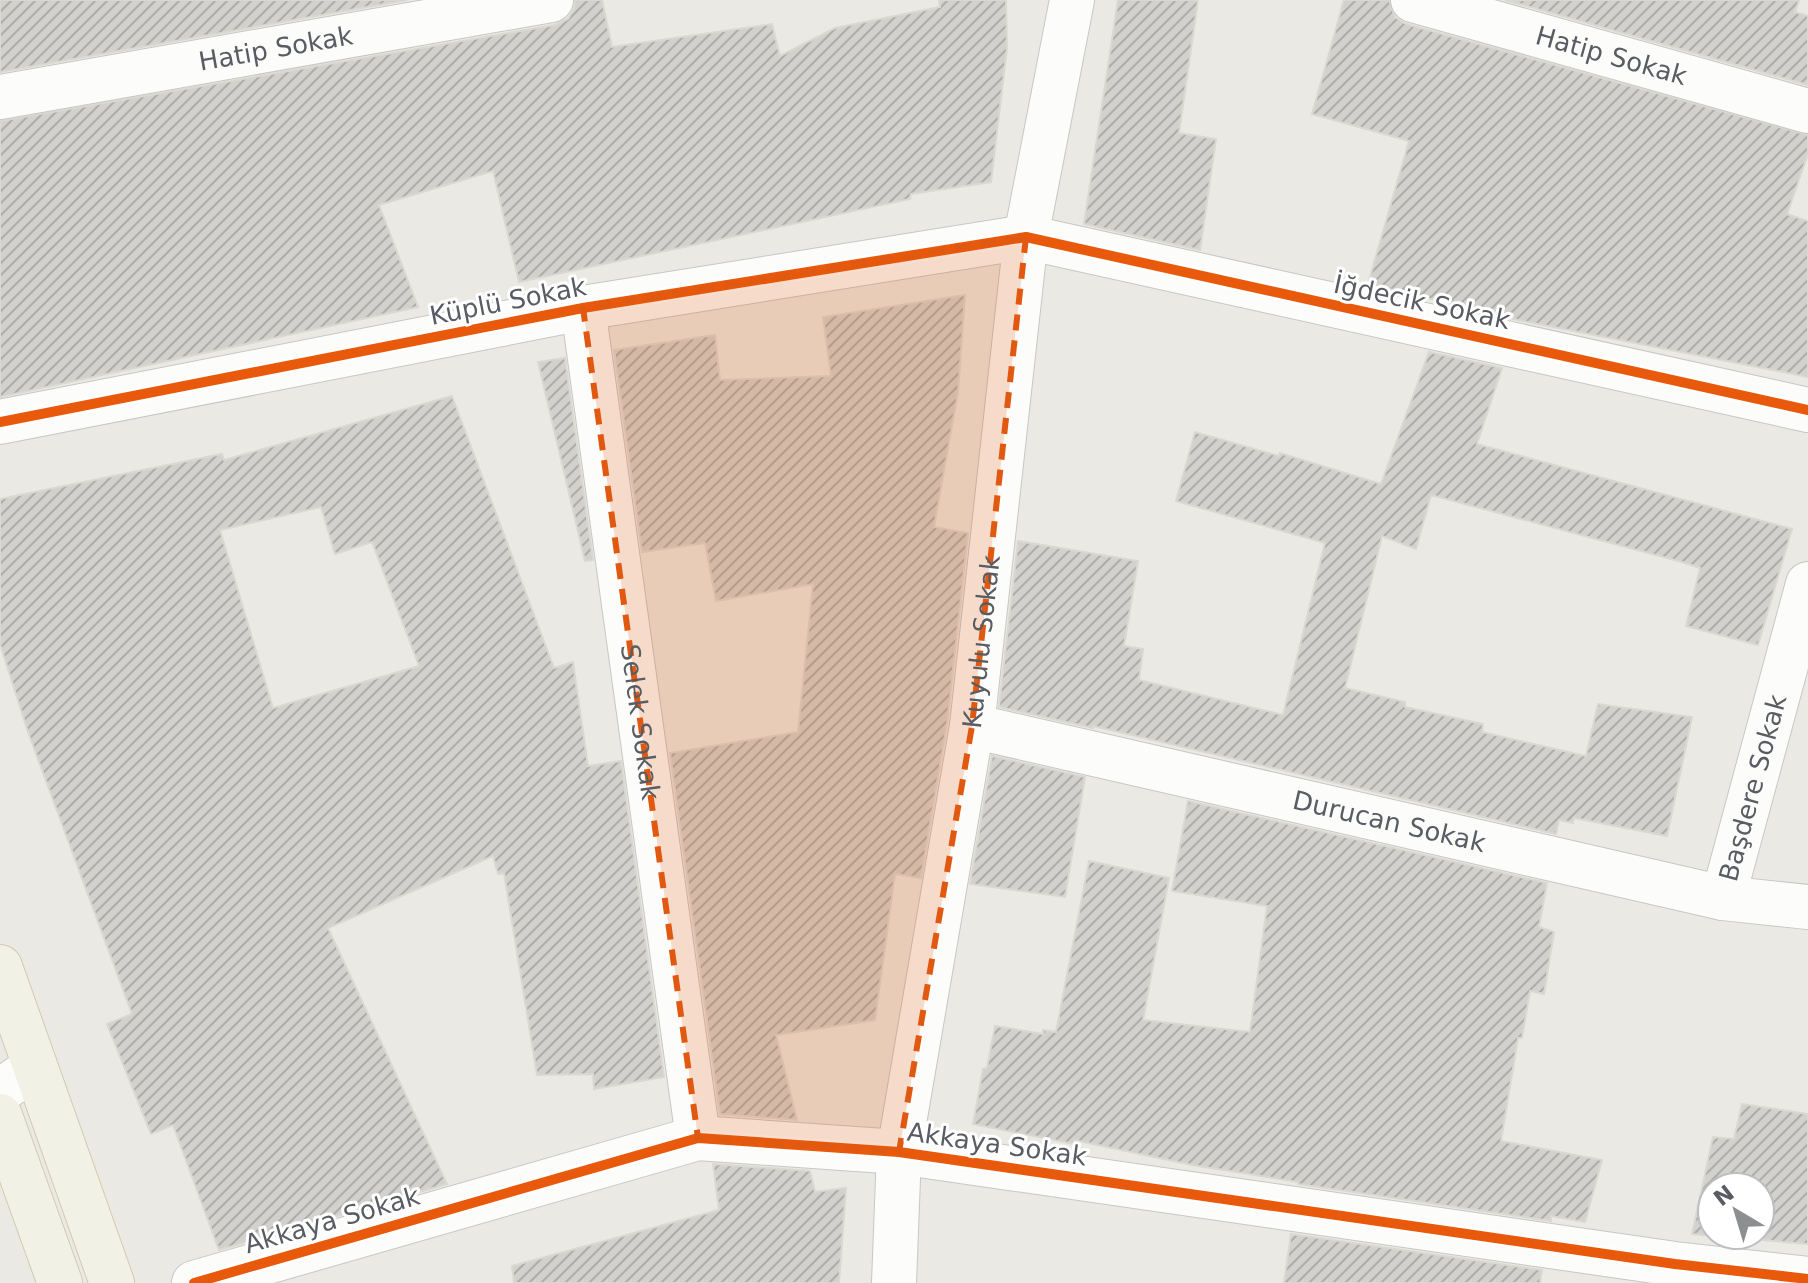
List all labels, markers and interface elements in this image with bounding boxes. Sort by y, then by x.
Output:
street label: Hatip Sokak [196,20,355,77]
street label: Hatip Sokak [1532,20,1690,91]
street label: İğdecik Sokak [1331,268,1513,335]
street label: Küplü Sokak [427,271,589,331]
street label: Kuyulu Sokak [957,554,1006,730]
street label: Selek Sokak [615,642,666,802]
street label: Başdere Sokak [1713,691,1792,885]
street label: Durucan Sokak [1290,785,1488,858]
street label: Akkaya Sokak [905,1117,1089,1171]
north arrow [1696,1171,1776,1251]
text: N [1709,1180,1739,1211]
street label: Akkaya Sokak [241,1181,423,1259]

